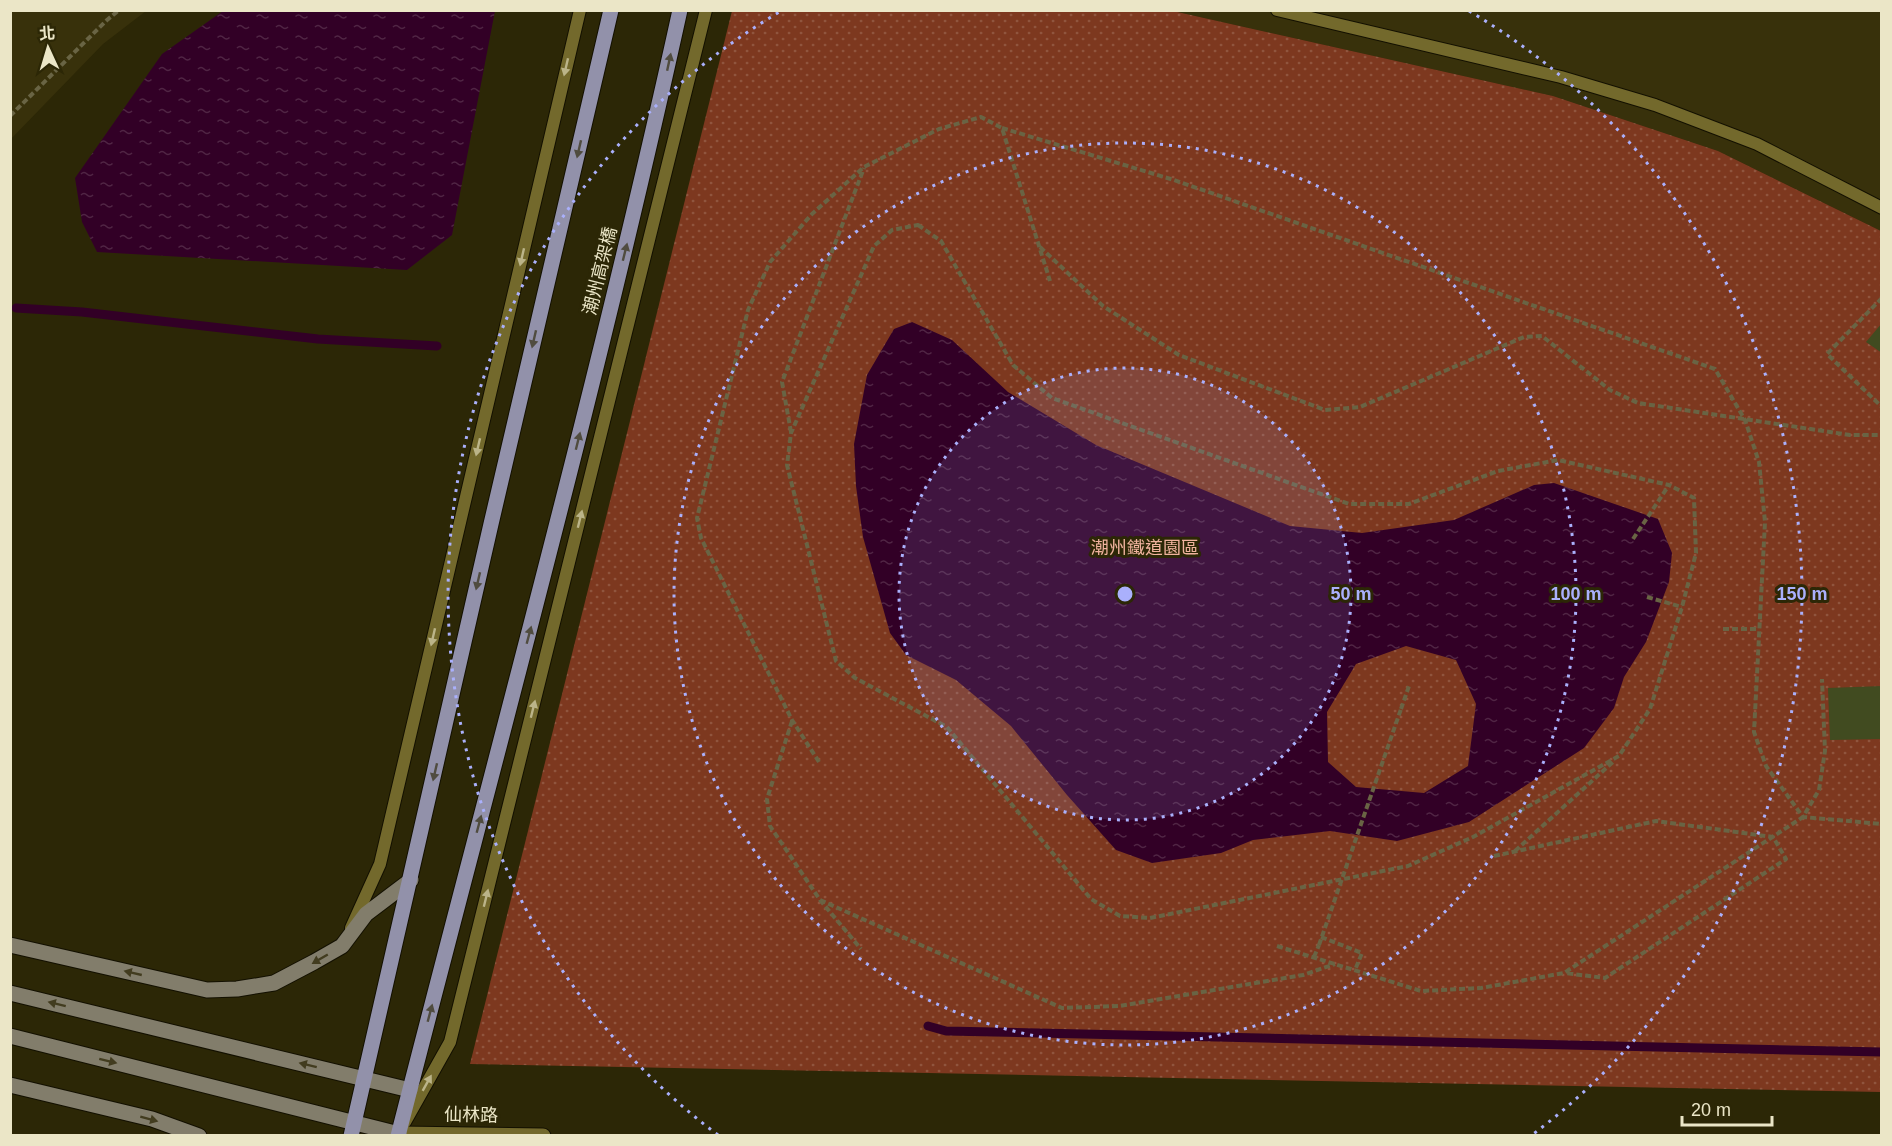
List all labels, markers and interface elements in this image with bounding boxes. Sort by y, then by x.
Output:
north arrow [18,18,78,78]
text: 北 [38,24,56,43]
one-way arrow [665,53,674,72]
one-way arrow [561,58,571,77]
one-way arrow [573,140,583,158]
street label: 潮州高架橋 [579,225,621,317]
one-way arrow [620,243,630,261]
one-way arrow [517,248,526,267]
one-way arrow [529,330,539,348]
one-way arrow [573,432,583,451]
one-way arrow [472,438,482,456]
one-way arrow [575,510,585,528]
park label: 潮州鐵道園區 [1091,538,1199,558]
one-way arrow [473,572,482,591]
centre of rings [1115,584,1135,604]
text: 50 m [1330,584,1372,604]
text: 100 m [1550,584,1602,604]
text: 150 m [1776,584,1828,604]
one-way arrow [524,626,534,645]
one-way arrow [428,628,438,646]
one-way arrow [528,699,538,718]
one-way arrow [430,762,440,781]
one-way arrow [475,815,485,833]
one-way arrow [481,889,491,907]
one-way arrow [312,953,328,964]
one-way arrow [123,968,142,977]
one-way arrow [48,999,66,1009]
one-way arrow [426,1004,436,1022]
one-way arrow [99,1056,117,1066]
one-way arrow [299,1060,317,1070]
one-way arrow [422,1074,432,1091]
scale bar [1682,1089,1772,1127]
text: 20 m [1691,1100,1731,1120]
street label: 仙林路 [444,1105,498,1125]
one-way arrow [140,1115,158,1124]

